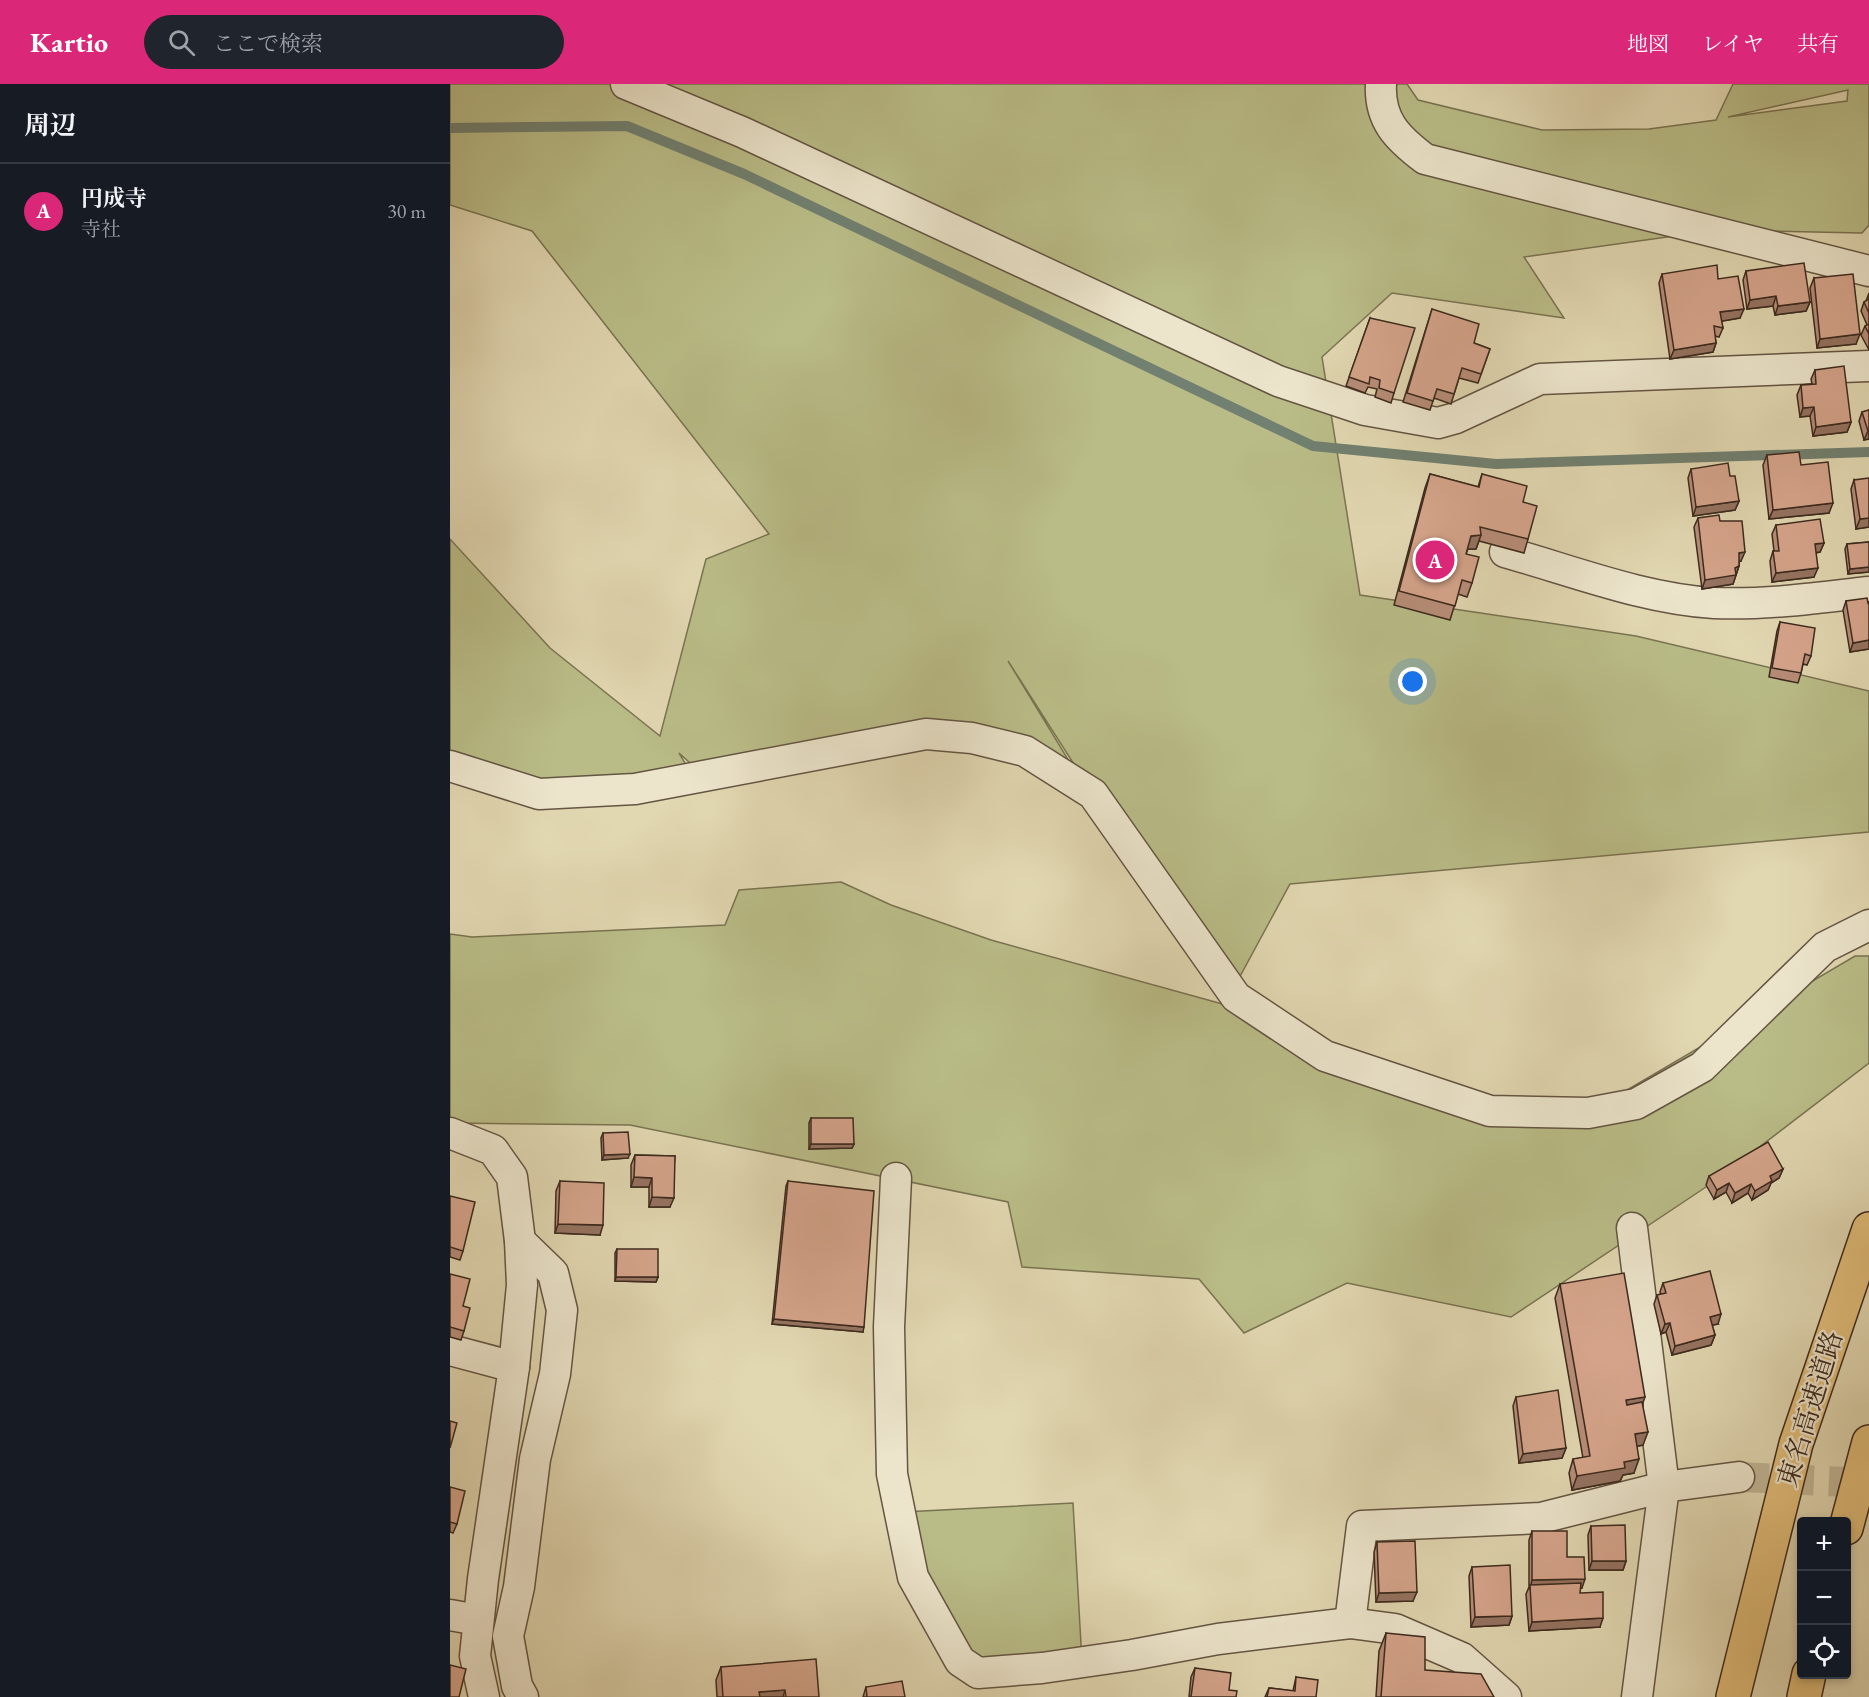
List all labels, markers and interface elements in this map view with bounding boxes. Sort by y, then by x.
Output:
search box [144,15,564,69]
text: Kartio [30,24,108,60]
icon: search [165,26,198,59]
text: ここで検索 [213,29,323,58]
text: 地図 [1627,30,1669,57]
text: レイヤ [1702,30,1764,57]
text: 共有 [1797,30,1839,57]
text: 周辺 [24,108,76,142]
text: 円成寺 [81,184,147,213]
text: A [36,198,51,224]
text: 30 m [387,198,426,224]
text: 寺社 [81,216,121,242]
pin: A [1416,538,1454,582]
your location [1398,667,1427,696]
street label: 東名高速道路 [1769,1326,1850,1491]
map controls [1797,1517,1851,1679]
button: + [1797,1517,1851,1571]
button: − [1797,1571,1851,1625]
button: locate [1797,1625,1851,1679]

